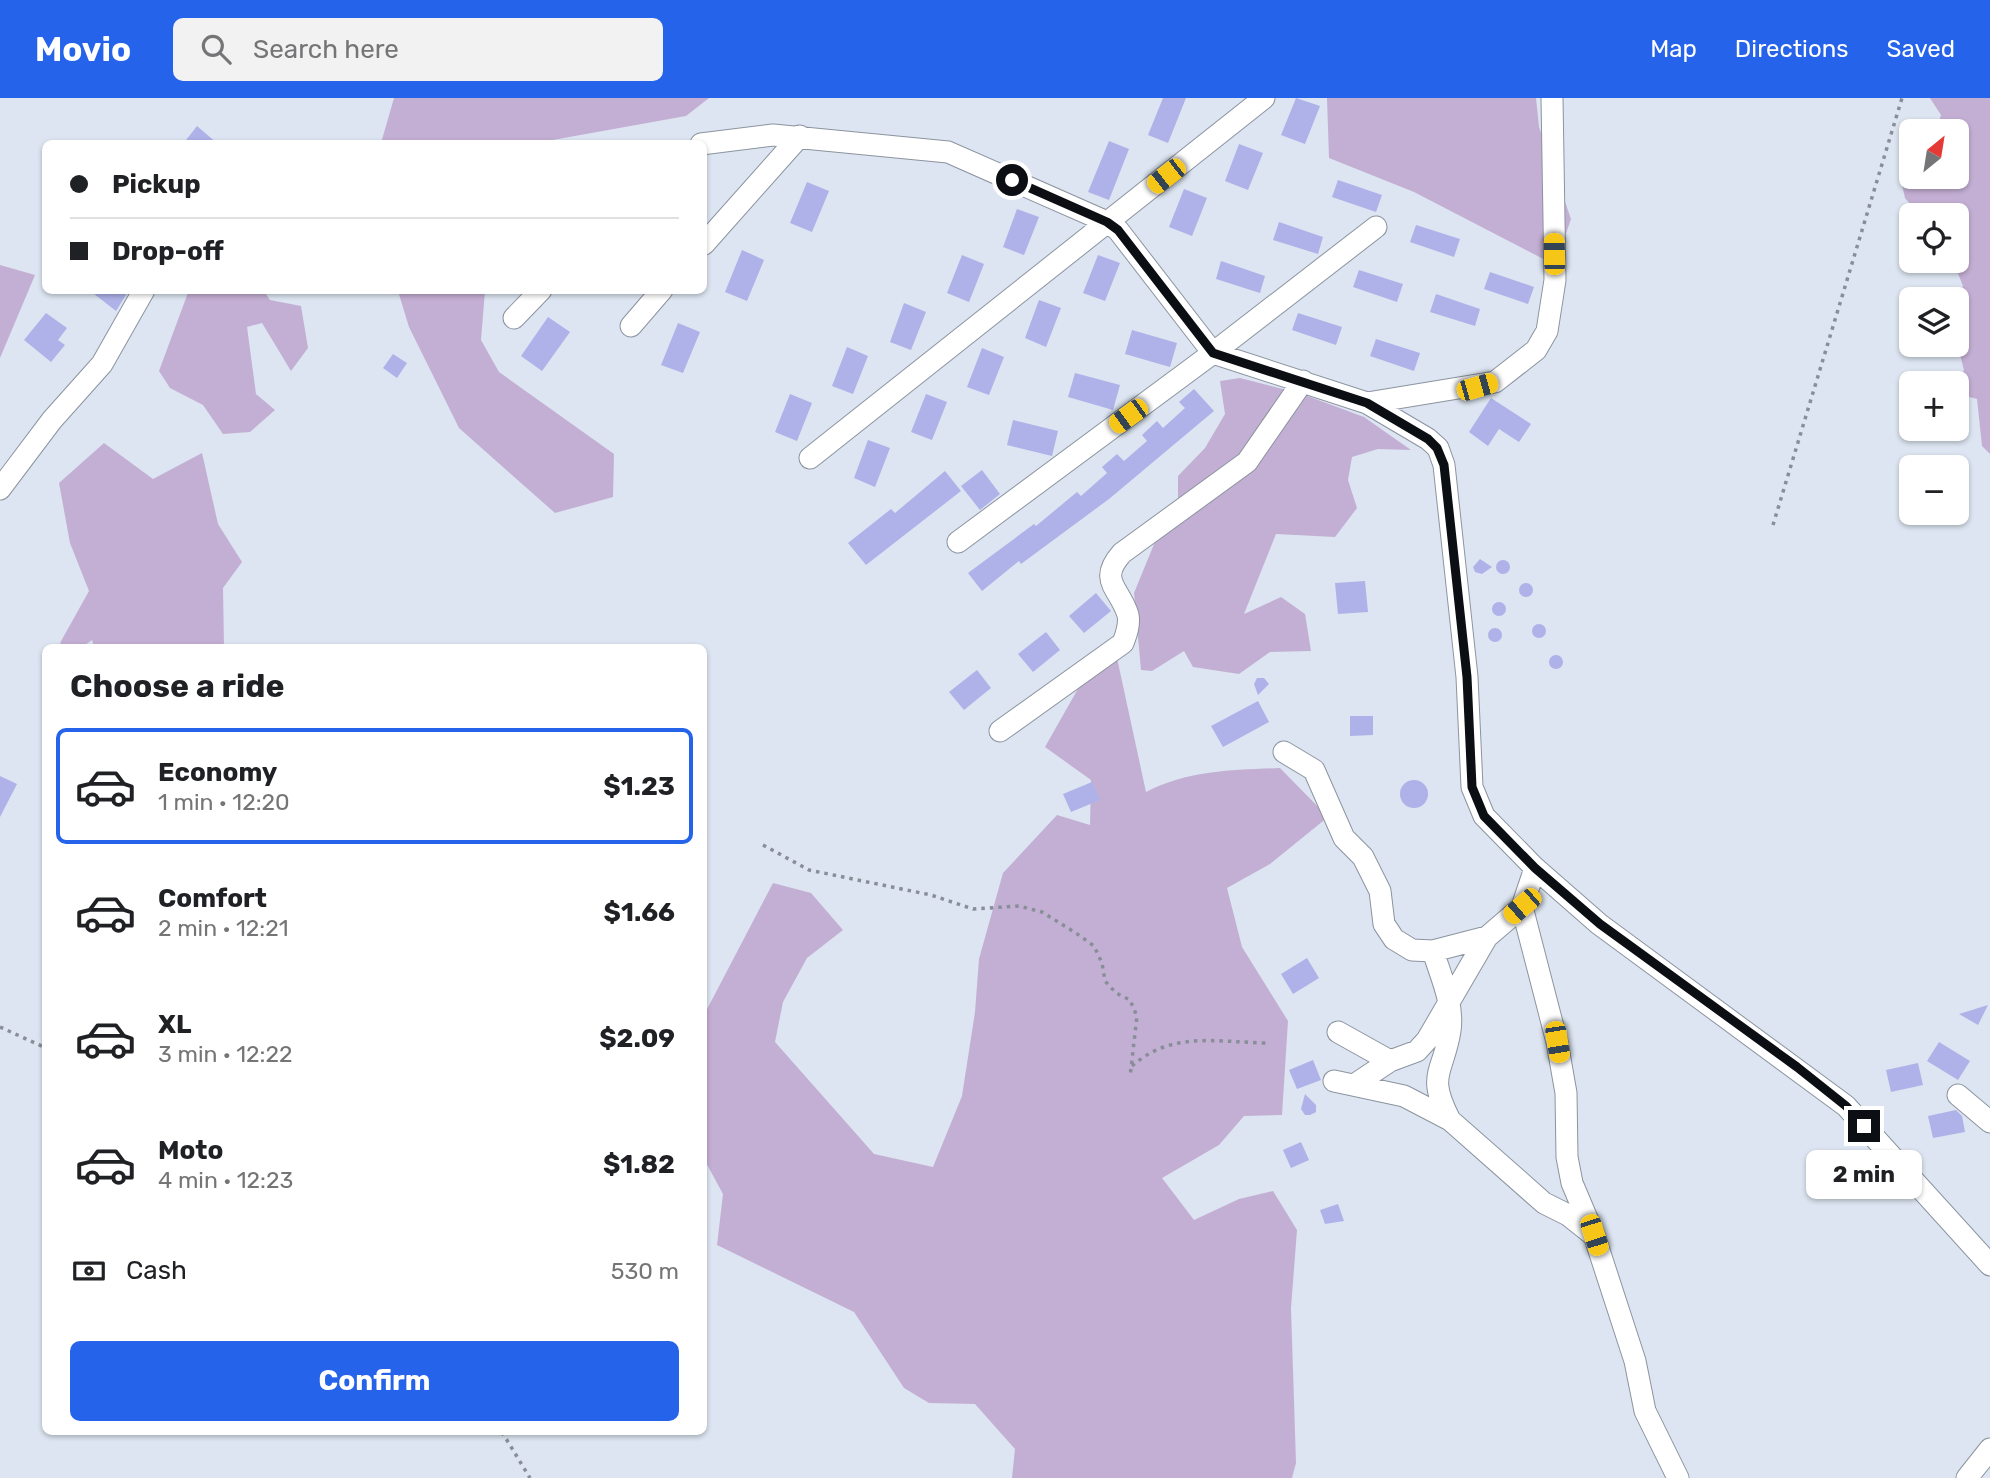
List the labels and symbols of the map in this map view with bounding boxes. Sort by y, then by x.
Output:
north arrow [1899,119,1969,189]
car [1143,155,1190,197]
route start [996,164,1028,196]
car [1544,233,1565,275]
car [1454,371,1501,403]
car [1105,395,1152,437]
car [1500,884,1545,928]
car [1544,1020,1571,1064]
route end [1848,1110,1880,1142]
callout: 2 min [1806,1150,1922,1200]
car [1578,1212,1611,1258]

